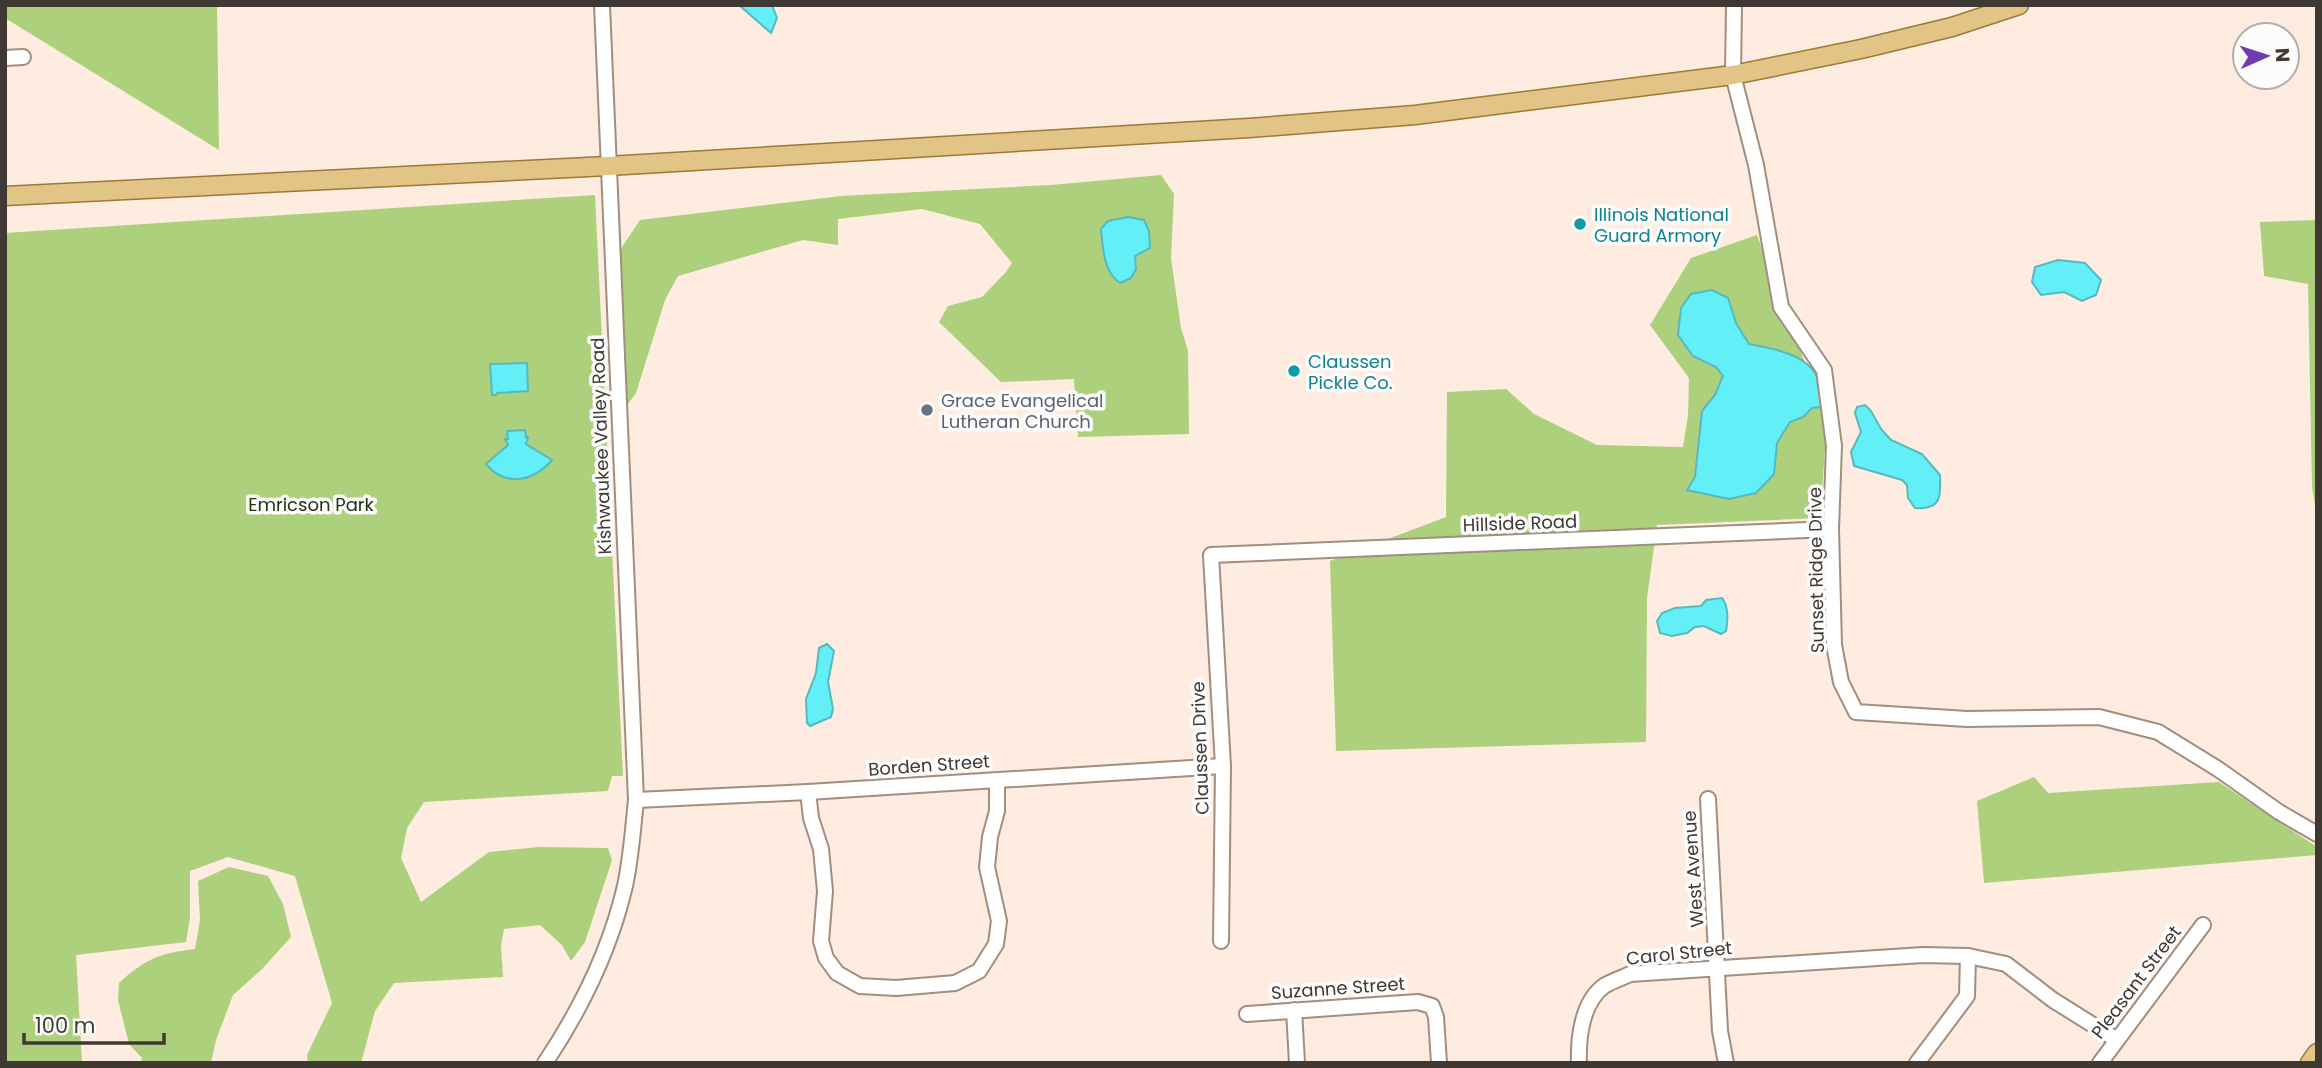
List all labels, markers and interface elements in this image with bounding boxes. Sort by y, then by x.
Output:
north arrow [2231,21,2301,91]
text: N [2269,47,2296,63]
place label: Illinois National Guard Armory [1594,202,1729,248]
marker: Illinois National Guard Armory [1572,216,1588,232]
street label: Kishwaukee Valley Road [585,337,617,555]
place label: Claussen Pickle Co. [1308,349,1393,395]
marker: Claussen Pickle Co. [1286,363,1302,379]
place label: Grace Evangelical Lutheran Church [941,388,1104,434]
marker: Grace Evangelical Lutheran Church [919,402,935,418]
street label: Sunset Ridge Drive [1802,487,1830,653]
park label: Emricson Park [248,492,375,517]
street label: Hillside Road [1462,509,1578,537]
street label: Claussen Drive [1185,681,1215,815]
street label: Borden Street [867,748,991,782]
street label: West Avenue [1676,810,1710,928]
street label: Pleasant Street [2085,920,2187,1044]
street label: Carol Street [1625,935,1733,971]
street label: Suzanne Street [1270,971,1406,1005]
scale bar [24,1002,164,1046]
text: 100 m [35,1011,95,1040]

